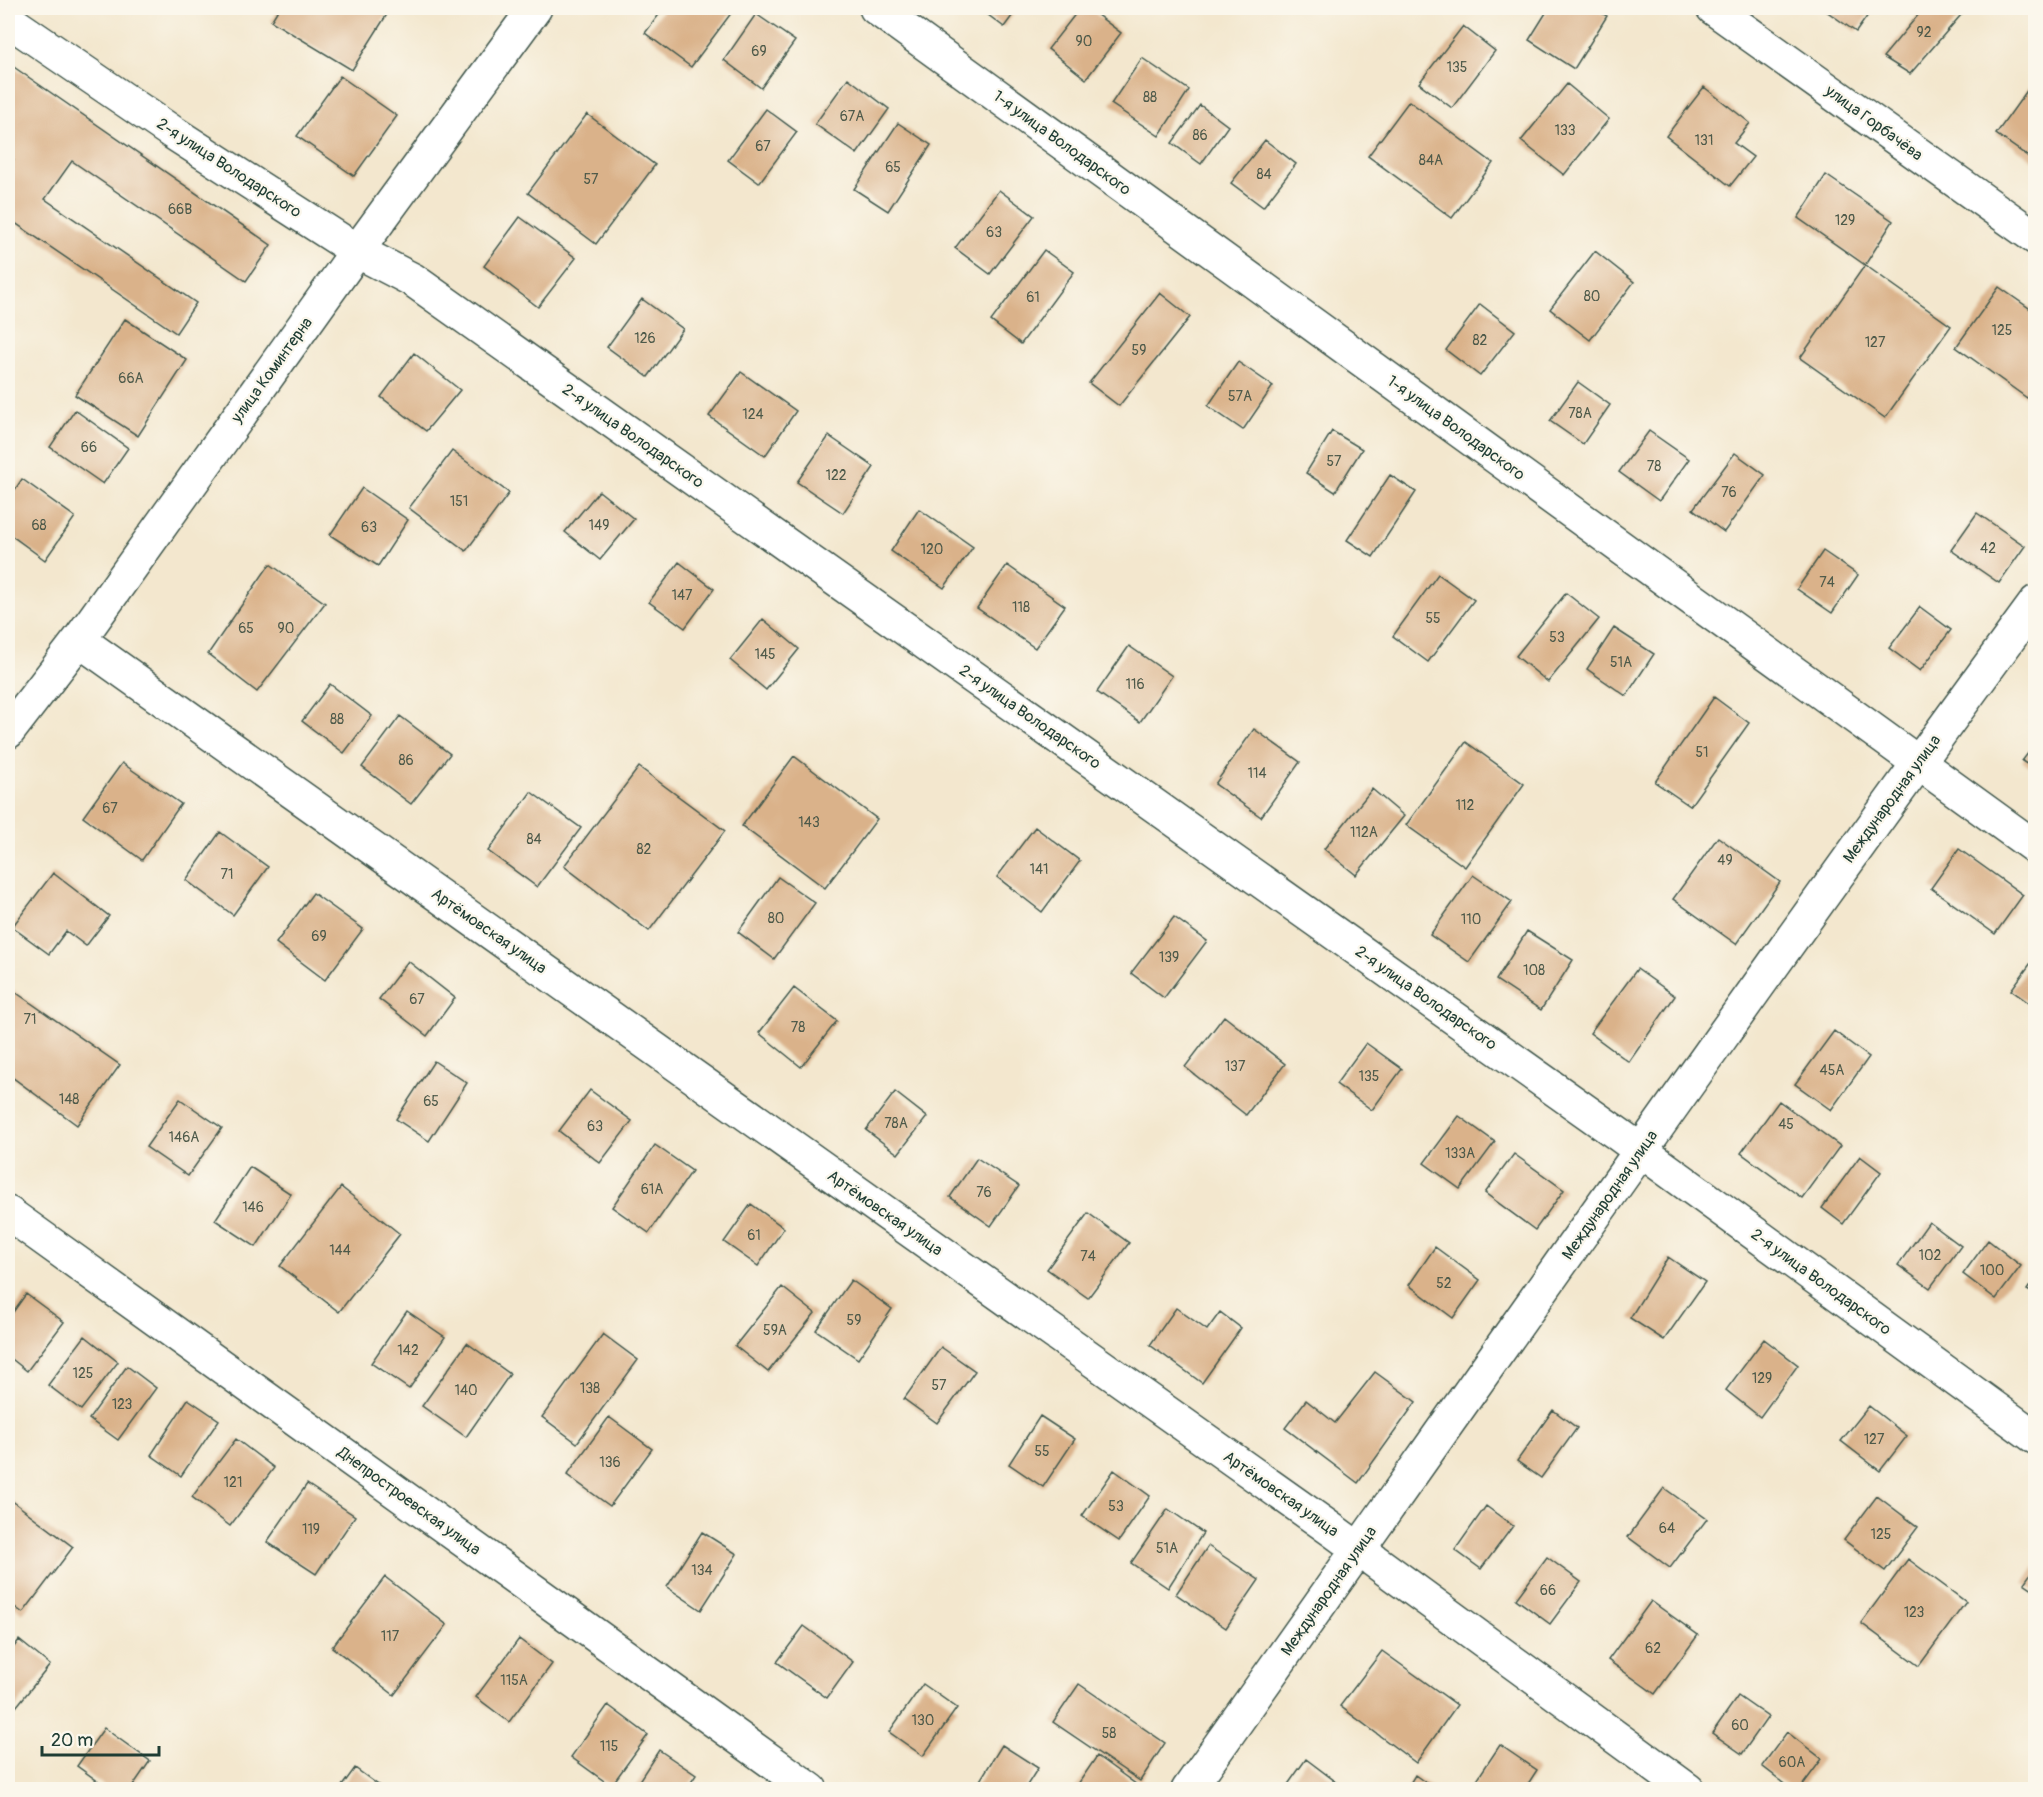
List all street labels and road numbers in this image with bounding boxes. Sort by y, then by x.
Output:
street label: улица Горбачёва [1820,80,1927,165]
street label: 1-я улица Володарского [989,86,1135,200]
street label: 2-я улица Володарского [153,114,305,222]
street label: улица Коминтерна [226,313,317,428]
street label: 1-я улица Володарского [1383,371,1529,485]
street label: 2-я улица Володарского [558,380,708,493]
street label: 2-я улица Володарского [955,661,1105,774]
street label: Международная улица [1839,731,1945,867]
street label: Артёмовская улица [427,884,551,978]
street label: 2-я улица Володарского [1351,942,1501,1055]
street label: Международная улица [1558,1126,1662,1264]
street label: Артёмовская улица [823,1166,947,1260]
street label: 2-я улица Володарского [1747,1224,1895,1340]
street label: Днепростроевская улица [333,1442,485,1560]
street label: Артёмовская улица [1219,1447,1343,1541]
street label: Международная улица [1277,1522,1381,1660]

